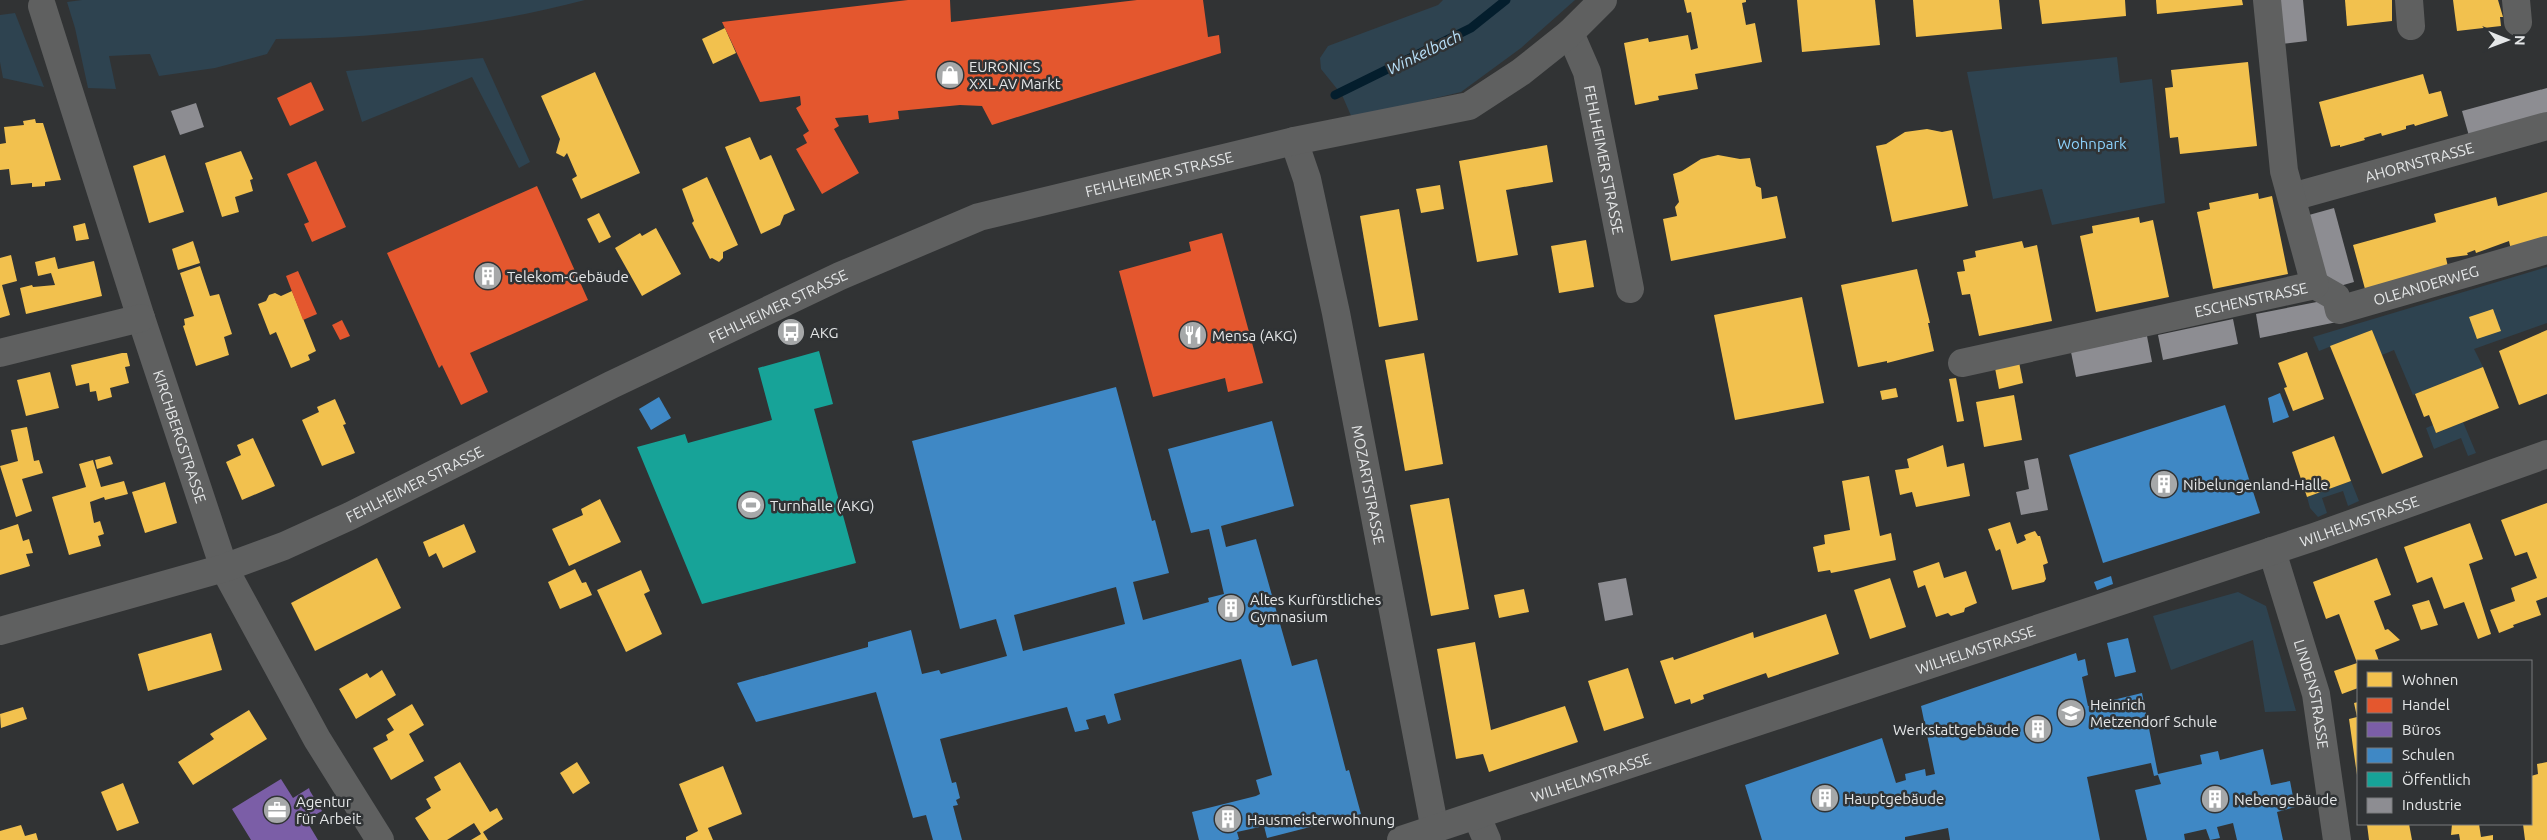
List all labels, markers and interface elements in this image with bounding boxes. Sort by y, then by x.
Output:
north arrow [2482,15,2532,65]
water label: Winkelbach [1384,26,1464,78]
text: N [2512,35,2528,46]
place label: EURONICS XXL AV Markt [969,58,1061,92]
shop icon: EURONICS XXL AV Markt [935,60,965,90]
street label: FEHLHEIMER STRASSE [1581,84,1627,236]
park label: Wohnpark [2057,135,2127,152]
street label: AHORNSTRASSE [2363,138,2475,185]
street label: FEHLHEIMER STRASSE [1083,148,1235,200]
building icon: Telekom-Gebäude [473,261,503,291]
street label: OLEANDERWEG [2371,262,2481,308]
street label: FEHLHEIMER STRASSE [706,265,850,346]
place label: Telekom-Gebäude [507,268,629,285]
street label: ESCHENSTRASSE [2193,278,2309,320]
bus stop icon: AKG [776,317,806,347]
restaurant icon: Mensa (AKG) [1178,320,1208,350]
place label: AKG [810,324,838,341]
place label: Mensa (AKG) [1212,327,1297,344]
street label: KIRCHBERGSTRASSE [150,368,210,505]
street label: MOZARTSTRASSE [1349,424,1389,546]
street label: FEHLHEIMER STRASSE [343,442,486,525]
building icon: Nibelungenland-Halle [2149,469,2179,499]
place label: Nibelungenland-Halle [2183,476,2329,493]
sports icon: Turnhalle (AKG) [736,490,766,520]
street label: WILHELMSTRASSE [2298,492,2421,550]
place label: Turnhalle (AKG) [770,497,874,514]
place label: Altes Kurfürstliches Gymnasium [1250,591,1381,625]
building icon: Altes Kurfürstliches Gymnasium [1216,593,1246,623]
street label: WILHELMSTRASSE [1913,622,2037,677]
street label: LINDENSTRASSE [2291,637,2332,750]
legend [2357,660,2532,825]
text: Wohnen [2402,671,2458,688]
place label: Heinrich Metzendorf Schule [2090,696,2217,730]
text: Handel [2402,696,2450,713]
school or university icon: Heinrich Metzendorf Schule [2056,698,2086,728]
building icon: Werkstattgebäude [2023,714,2053,744]
place label: Werkstattgebäude [1893,721,2019,738]
text: Büros [2402,721,2441,738]
text: Schulen [2402,746,2455,763]
street label: WILHELMSTRASSE [1529,749,1653,805]
text: Öffentlich [2402,771,2471,788]
building icon: Hauptgebäude [1810,783,1840,813]
building icon: Nebengebäude [2200,784,2230,814]
place label: Hauptgebäude [1844,790,1944,807]
place label: Nebengebäude [2234,791,2338,808]
place label: Agentur für Arbeit [296,793,362,827]
office icon: Agentur für Arbeit [262,795,292,825]
text: Industrie [2402,796,2462,813]
building icon: Hausmeisterwohnung [1213,804,1243,834]
place label: Hausmeisterwohnung [1247,811,1395,828]

